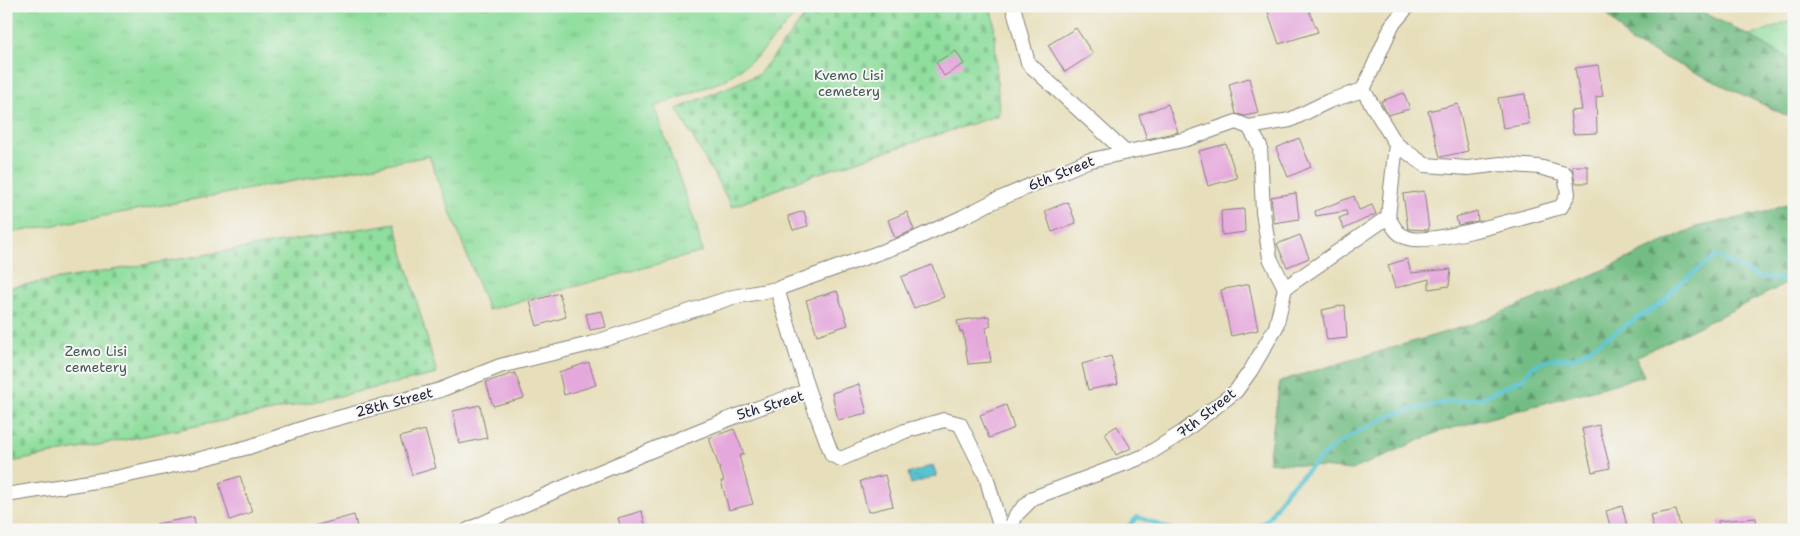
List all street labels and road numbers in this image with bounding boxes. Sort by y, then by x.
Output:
street label: 6th Street [1025,152,1097,194]
street label: 28th Street [353,383,435,421]
street label: 7th Street [1173,384,1239,442]
street label: 5th Street [734,386,806,424]

